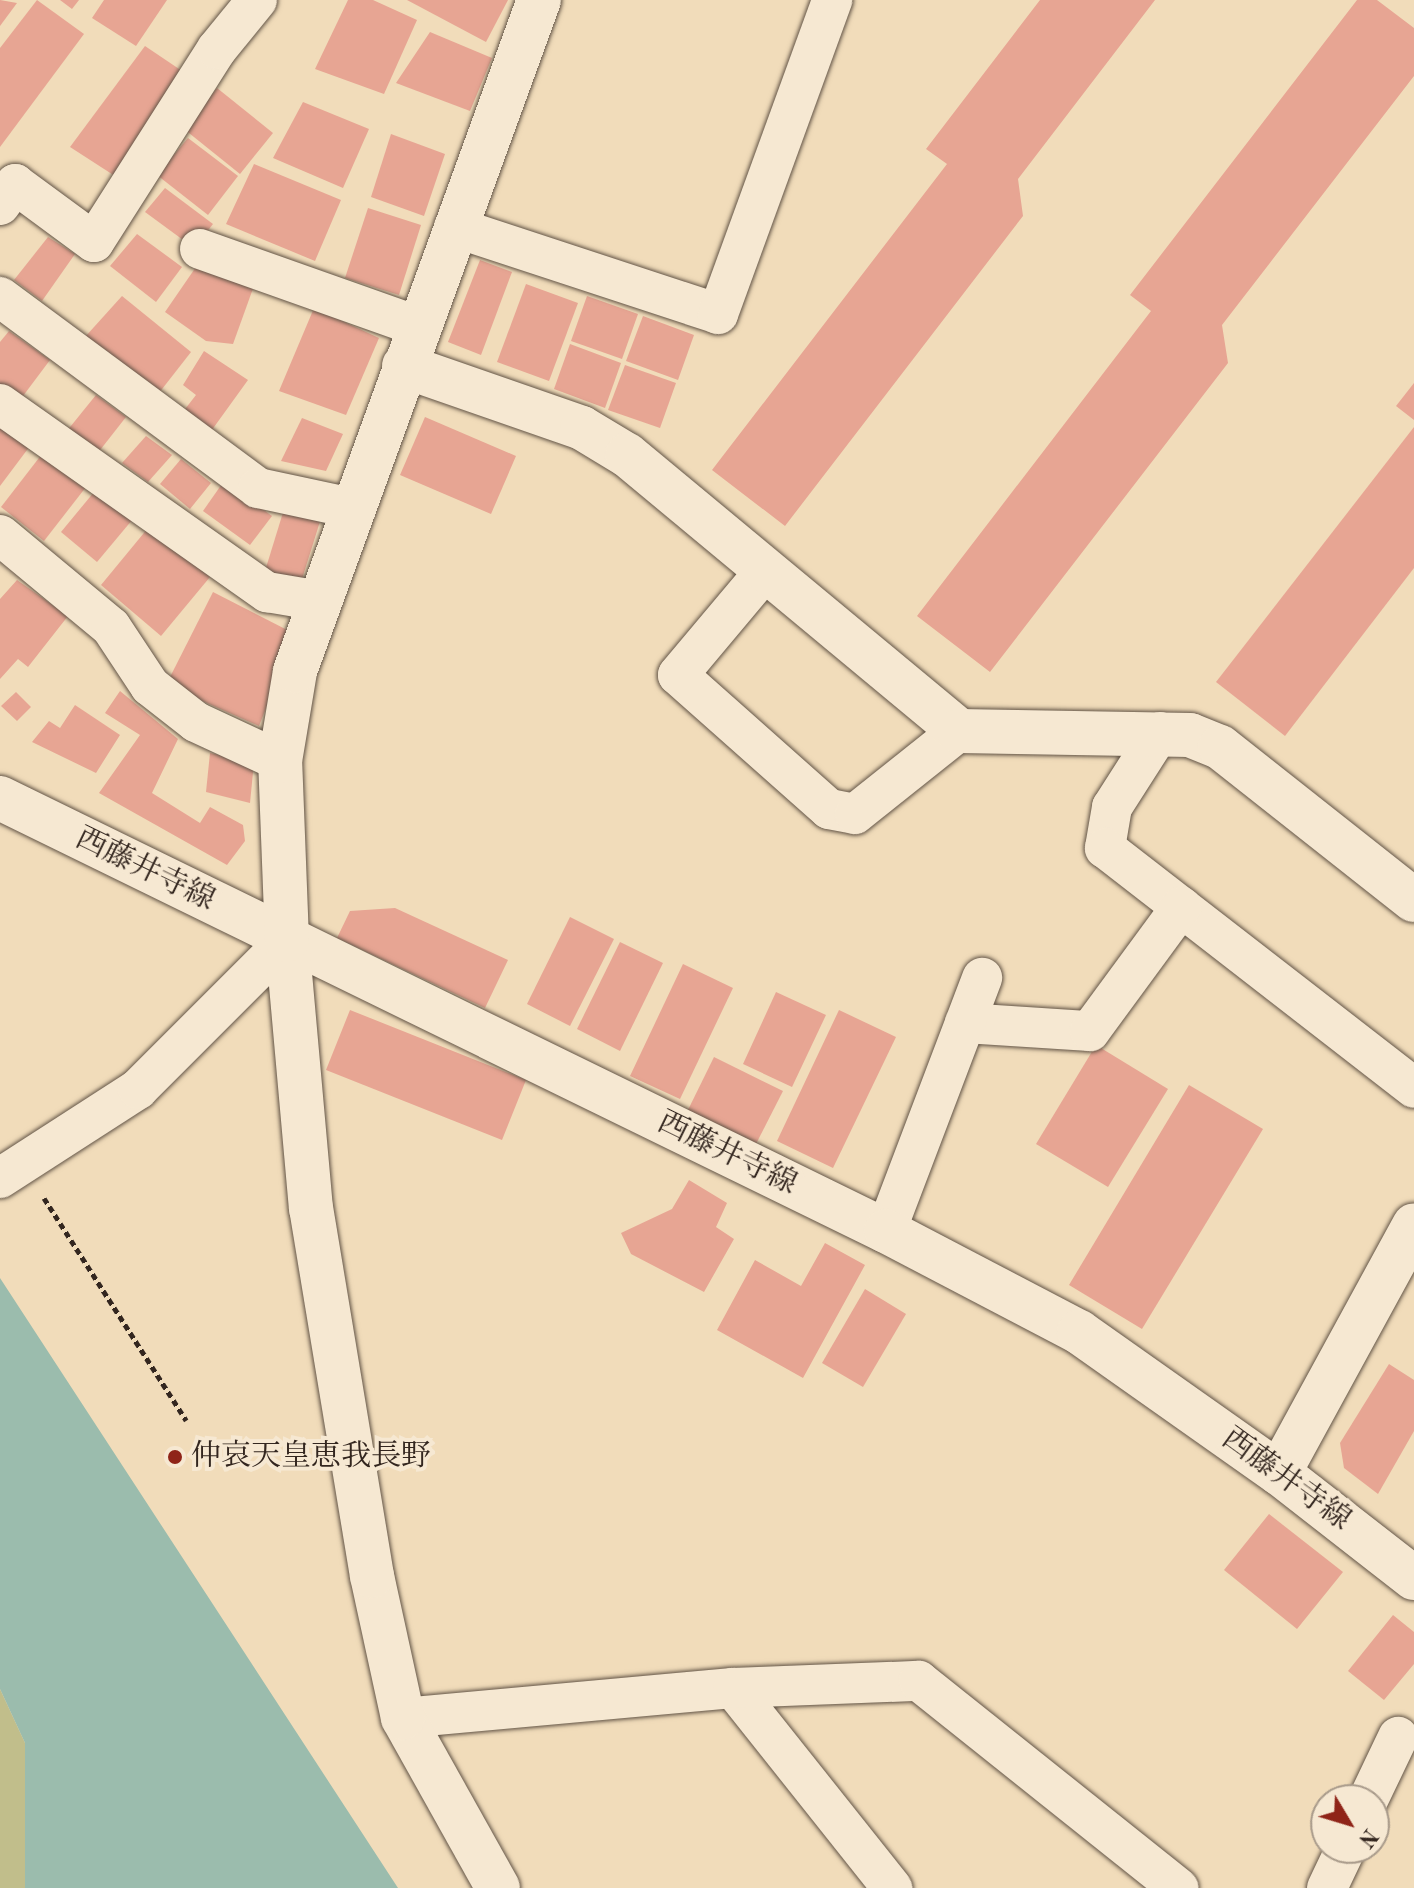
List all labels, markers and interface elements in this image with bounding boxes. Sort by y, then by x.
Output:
street label: 西藤井寺線 [70,821,220,919]
street label: 西藤井寺線 [652,1105,802,1203]
street label: 西藤井寺線 [1215,1421,1357,1539]
place label: 仲哀天皇恵我長野 [191,1439,431,1475]
marker: 仲哀天皇恵我長野 [166,1448,184,1466]
north arrow [1310,1784,1390,1864]
text: N [1353,1824,1381,1851]

